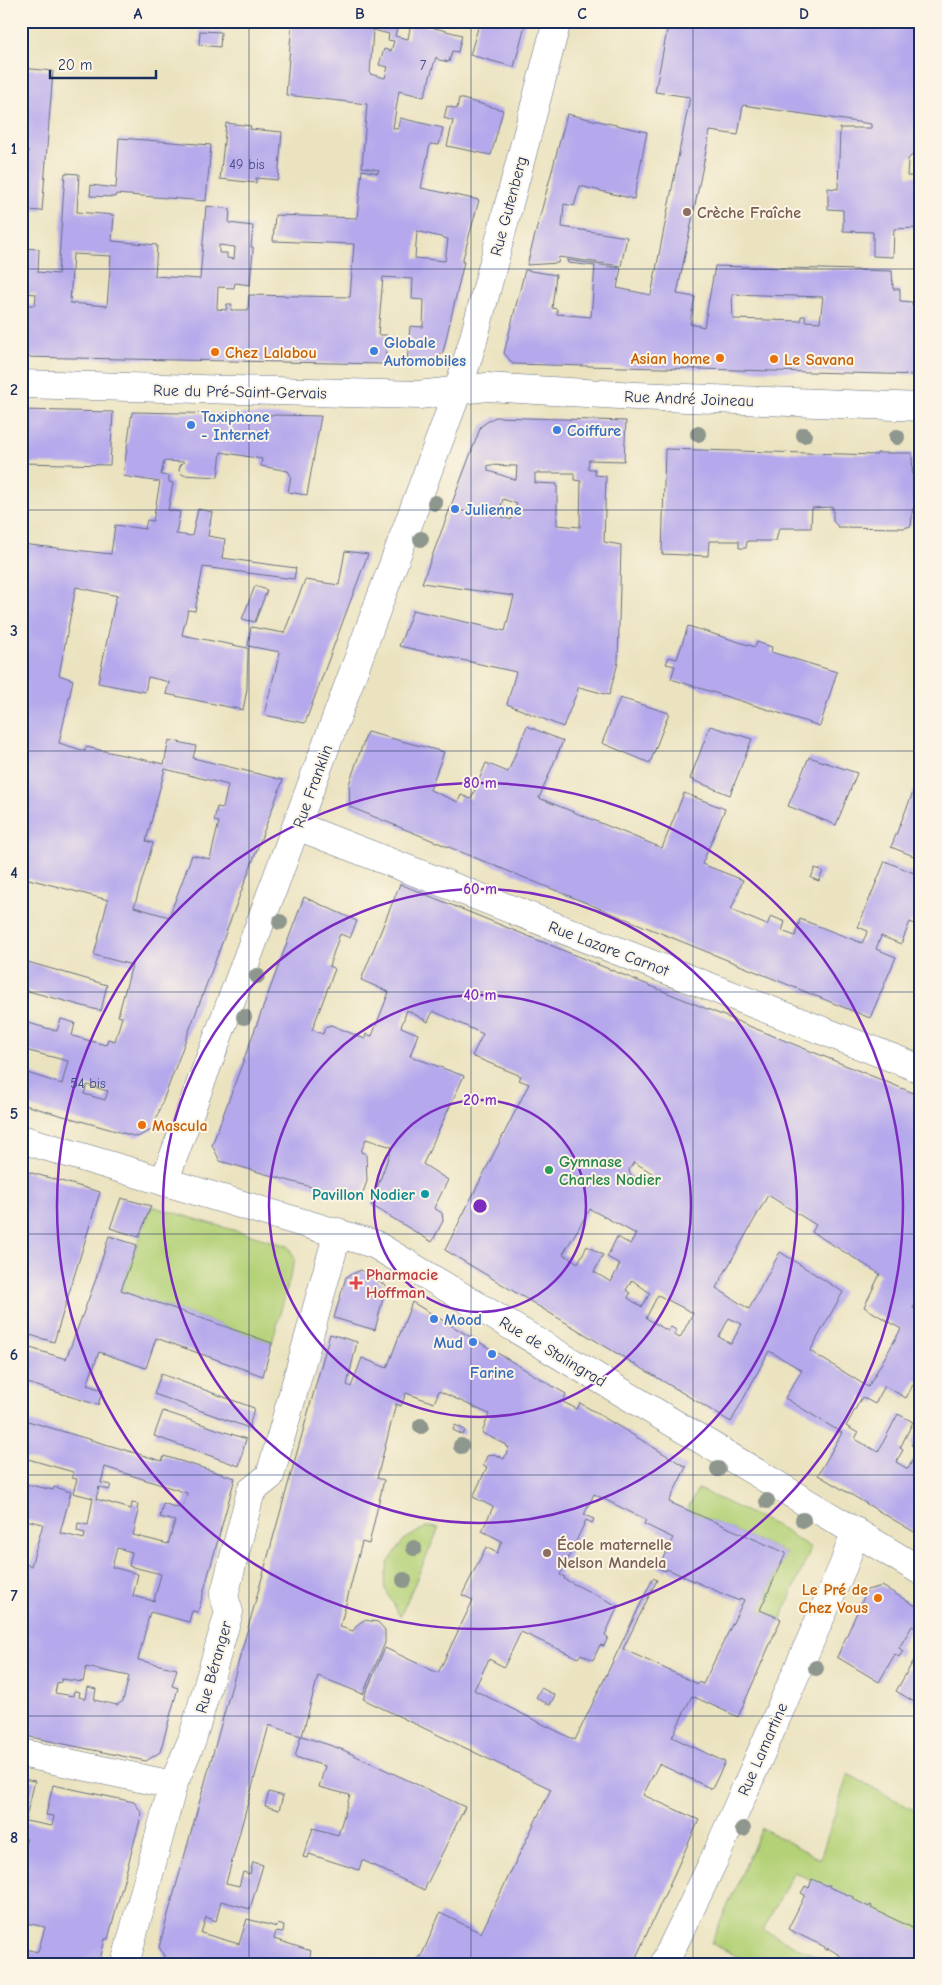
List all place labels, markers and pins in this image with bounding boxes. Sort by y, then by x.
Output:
place label: Crèche Fraîche [697,204,801,222]
marker: Crèche Fraîche [681,206,693,218]
place label: Globale Automobiles [384,334,466,370]
place label: Chez Lalabou [225,344,317,362]
marker: Globale Automobiles [368,345,380,357]
marker: Chez Lalabou [209,346,221,358]
place label: Asian home [631,350,710,368]
place label: Le Savana [784,351,854,369]
marker: Asian home [714,352,726,364]
marker: Le Savana [768,353,780,365]
place label: Taxiphone - Internet [201,408,270,444]
marker: Taxiphone - Internet [185,419,197,431]
place label: Coiffure [567,422,621,440]
marker: Coiffure [551,424,563,436]
place label: Julienne [465,501,522,519]
marker: Julienne [449,503,461,515]
place label: Mascula [152,1117,208,1135]
marker: Mascula [136,1119,148,1131]
place label: Gymnase Charles Nodier [559,1153,662,1189]
marker: Gymnase Charles Nodier [543,1164,555,1176]
place label: Pavillon Nodier [312,1186,416,1204]
marker: Pavillon Nodier [419,1188,431,1200]
centre of rings [471,1197,489,1215]
place label: Pharmacie Hoffman [366,1266,438,1302]
marker: Pharmacie Hoffman [350,1277,362,1289]
place label: Mood [444,1311,482,1329]
marker: Mood [428,1313,440,1325]
place label: Mud [433,1334,463,1352]
marker: Mud [467,1336,479,1348]
marker: Farine [486,1348,498,1360]
place label: Farine [470,1364,514,1382]
place label: École maternelle Nelson Mandela [557,1535,672,1572]
marker: École maternelle Nelson Mandela [541,1547,553,1559]
place label: Le Pré de Chez Vous [799,1581,868,1617]
marker: Le Pré de Chez Vous [872,1592,884,1604]

